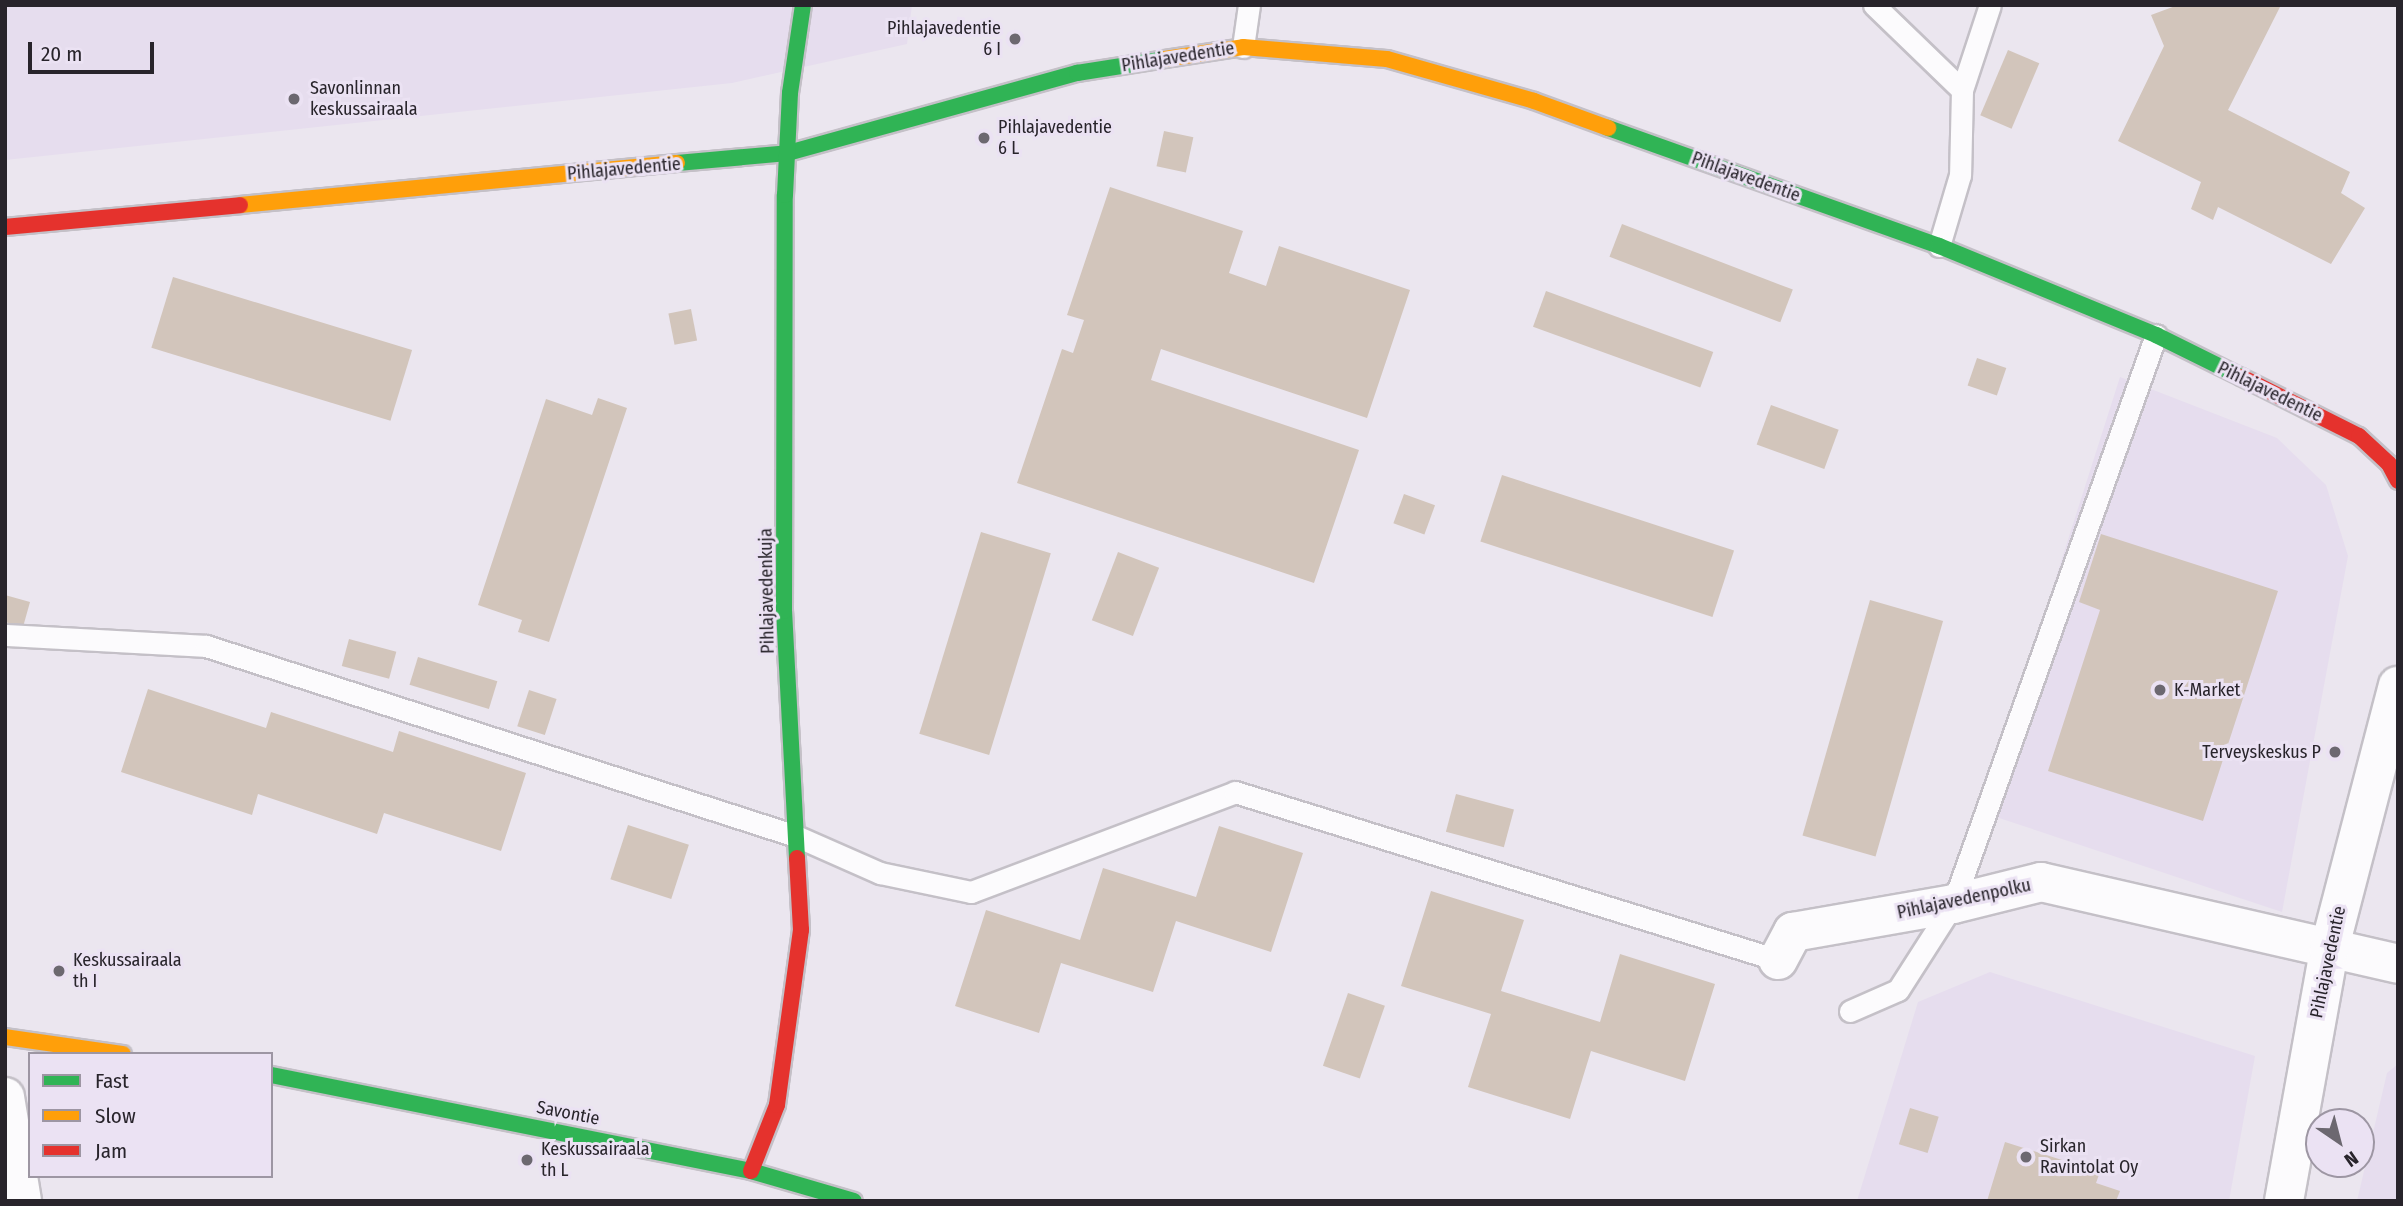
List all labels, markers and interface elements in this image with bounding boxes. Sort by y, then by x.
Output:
place label: Pihlajavedentie 6 I [887,18,1001,60]
scale bar [32,28,158,72]
marker: Pihlajavedentie 6 I [1007,31,1023,47]
street label: Pihlajavedentie [1120,37,1236,77]
text: 20 m [41,41,82,67]
place label: Savonlinnan keskussairaala [310,78,417,120]
marker: Savonlinnan keskussairaala [284,89,304,109]
place label: Pihlajavedentie 6 L [998,117,1112,160]
marker: Pihlajavedentie 6 L [976,130,992,146]
street label: Pihlajavedentie [1689,147,1803,207]
street label: Pihlajavedentie [566,153,682,185]
street label: Pihlajavedentie [2214,357,2326,427]
street label: Pihlajavedenkuja [755,528,779,654]
place label: K-Market [2174,679,2240,701]
marker: K-Market [2152,682,2168,698]
place label: Terveyskeskus P [2202,741,2321,763]
marker: Terveyskeskus P [2327,744,2343,760]
street label: Pihlajavedenpolku [1895,874,2033,924]
street label: Pihlajavedentie [2306,904,2350,1020]
place label: Keskussairaala th I [73,950,182,992]
marker: Keskussairaala th I [51,963,67,979]
legend [28,1052,273,1178]
text: Fast [95,1068,129,1094]
street label: Savontie [535,1096,601,1130]
text: Slow [95,1103,136,1129]
north arrow [2305,1108,2375,1178]
place label: Sirkan Ravintolat Oy [2040,1136,2138,1178]
text: Jam [95,1138,127,1164]
place label: Keskussairaala th L [541,1139,650,1182]
text: N [2340,1146,2362,1172]
marker: Sirkan Ravintolat Oy [2018,1149,2034,1165]
marker: Keskussairaala th L [519,1152,535,1168]

